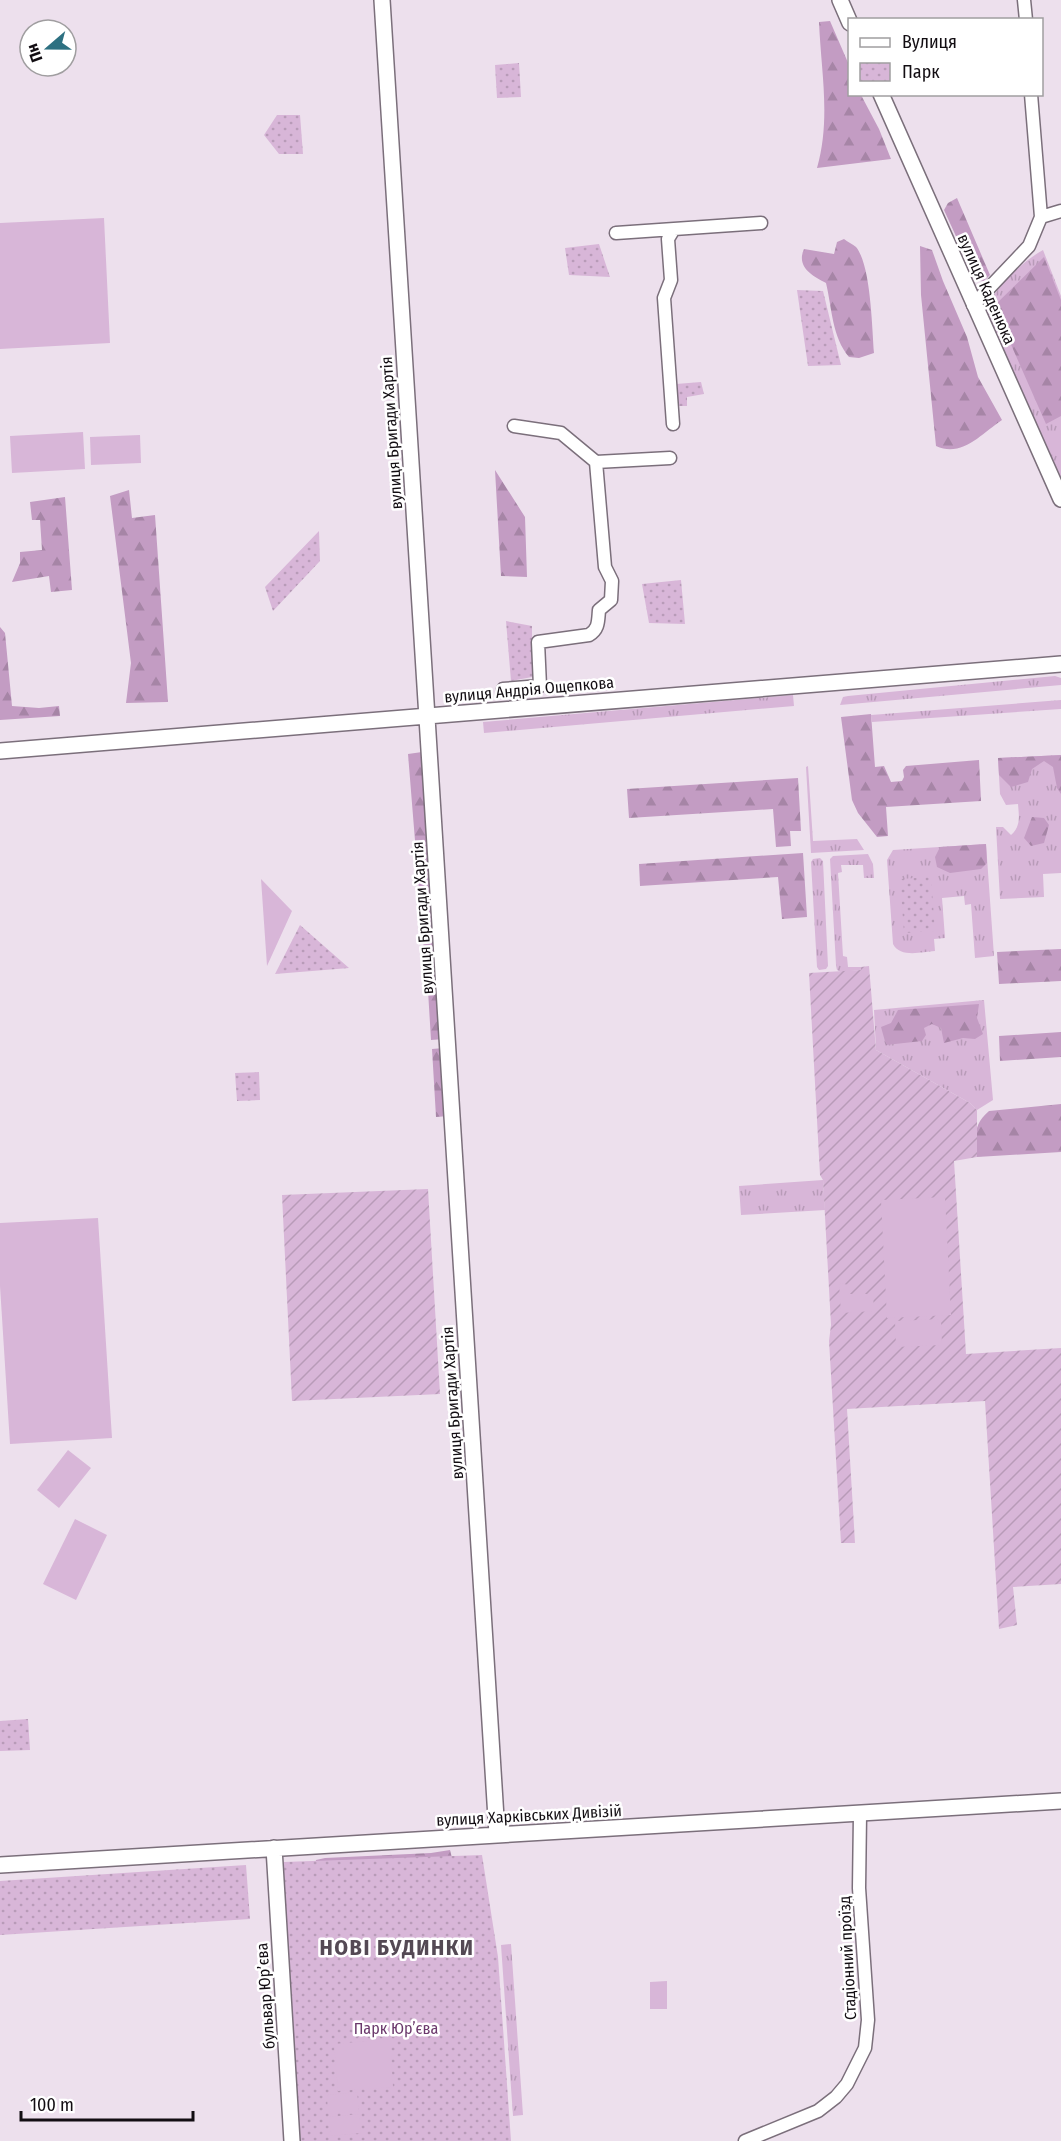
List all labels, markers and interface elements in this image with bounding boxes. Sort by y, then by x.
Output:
north arrow [18,18,78,78]
legend [848,18,1043,96]
text: Вулиця [902,31,957,53]
text: Пн [22,41,46,65]
text: Парк [902,61,940,83]
street label: вулиця Каденюка [954,231,1019,348]
street label: вулиця Бригади Хартія [377,356,406,510]
street label: вулиця Андрія Ощепкова [443,673,615,706]
street label: вулиця Бригади Хартія [408,841,437,995]
street label: вулиця Бригади Хартія [438,1326,467,1480]
street label: вулиця Харківських Дивізій [436,1801,622,1830]
street label: Стадіонний проїзд [835,1896,860,2020]
district label: НОВІ БУДИНКИ [319,1934,475,1961]
street label: бульвар Юрʼєва [252,1942,279,2050]
park label: Парк Юр’єва [354,2019,438,2038]
scale bar [21,2084,194,2122]
text: 100 m [30,2094,74,2116]

